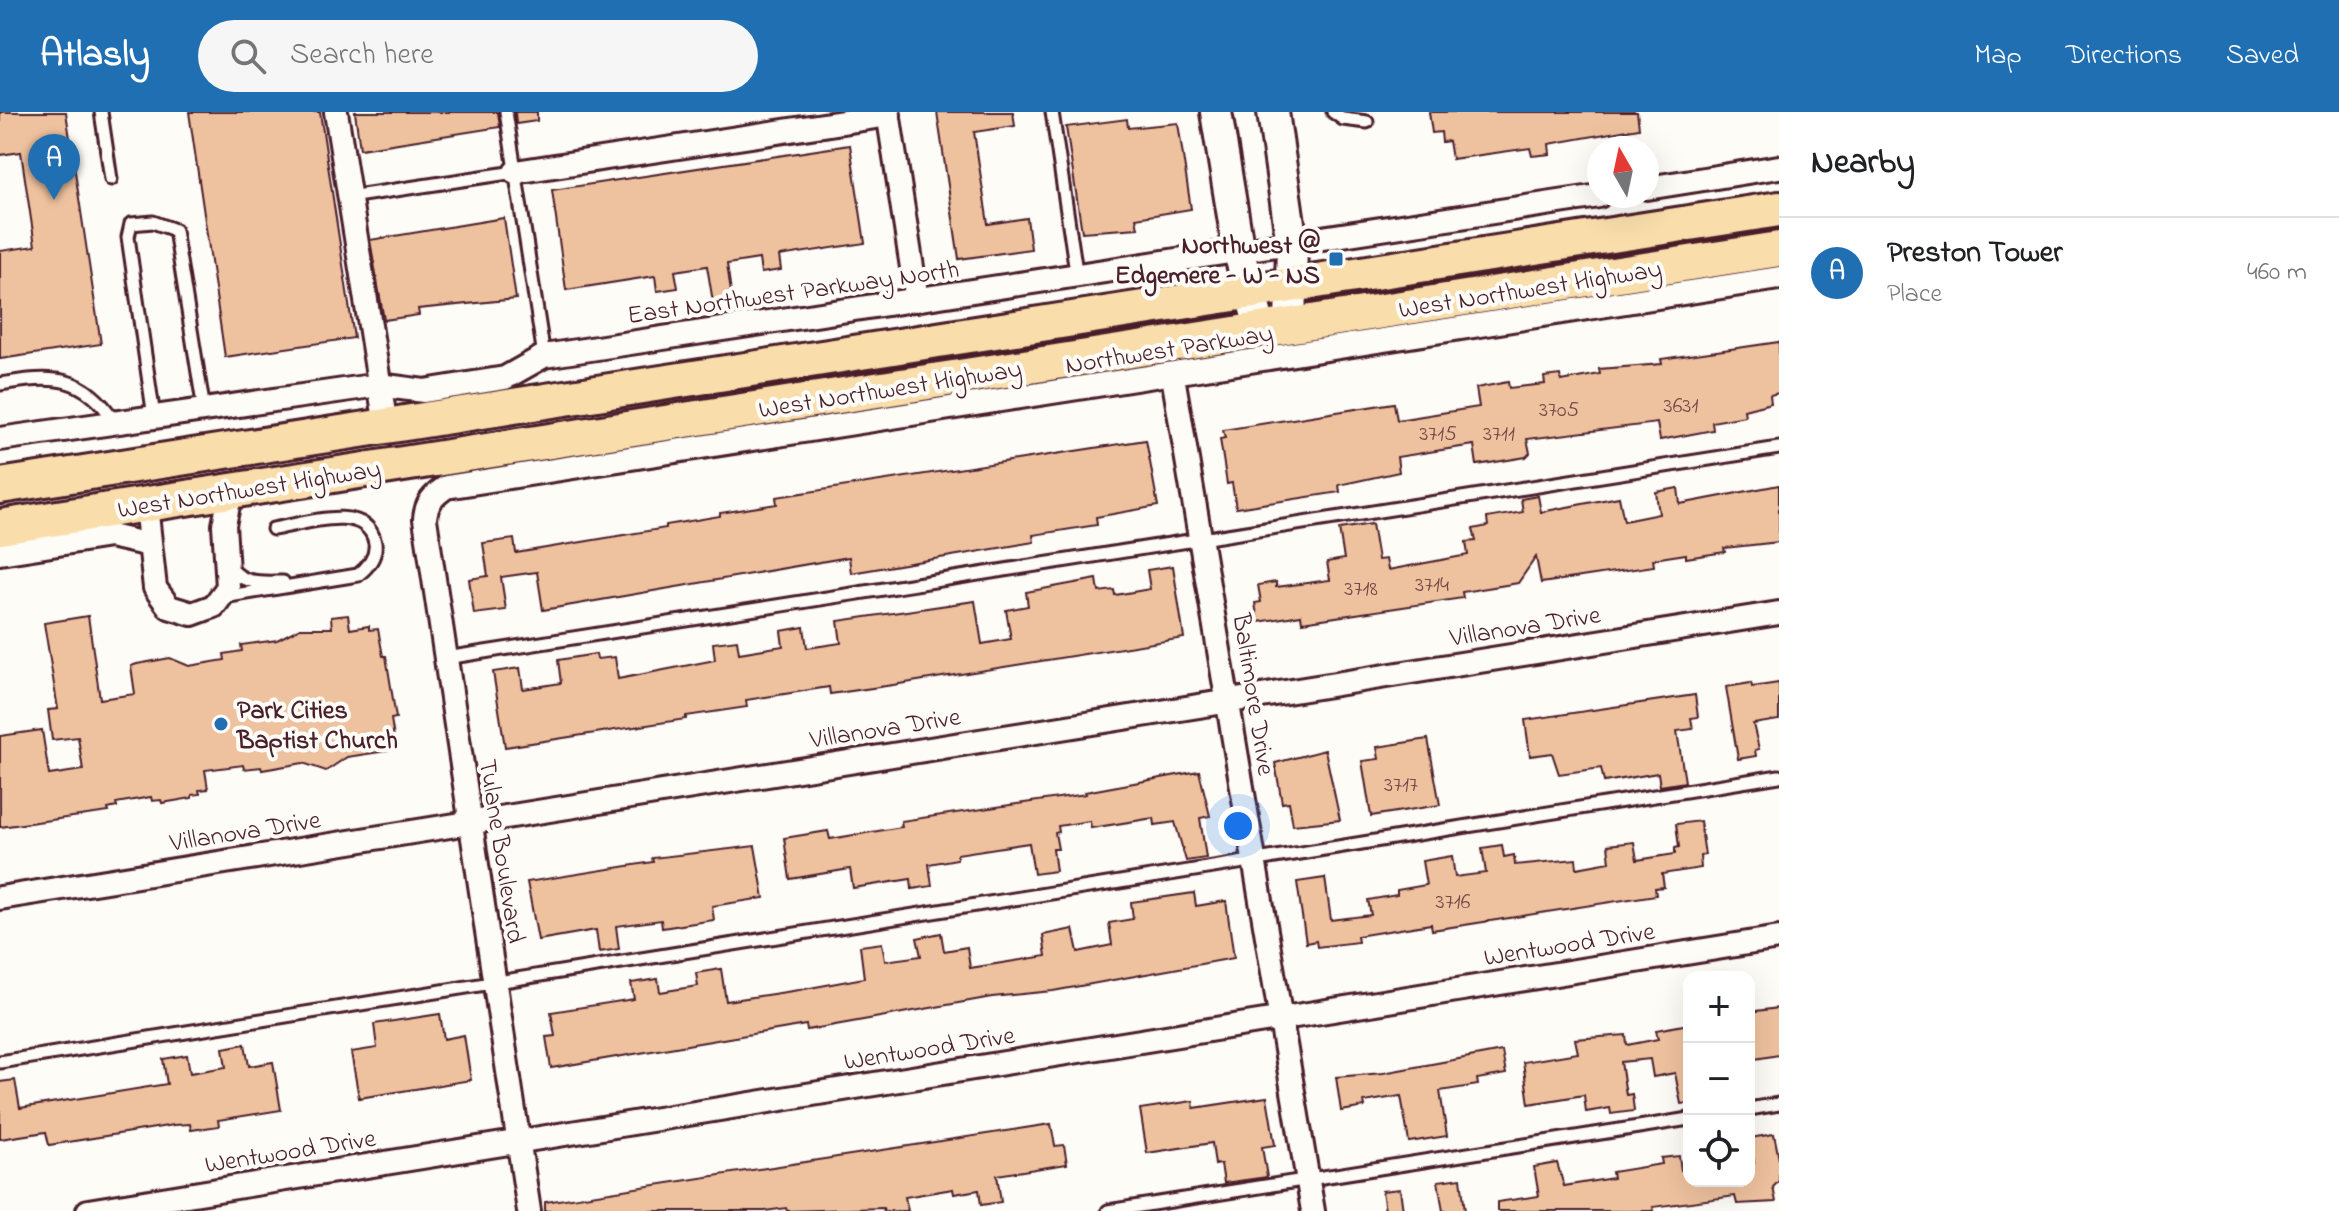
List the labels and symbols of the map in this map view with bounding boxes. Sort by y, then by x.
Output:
pin: A [28,134,80,200]
north arrow [1587,136,1659,208]
place label: Northwest @ Edgemere - W - NS [1115,228,1320,297]
marker: Northwest @ Edgemere - W - NS [1327,250,1345,268]
street label: West Northwest Highway [1396,251,1665,331]
street label: East Northwest Parkway North [625,252,962,336]
street label: Northwest Parkway [1063,316,1276,386]
street label: West Northwest Highway [756,351,1025,431]
house number: 3631 [1664,391,1698,423]
house number: 3705 [1539,395,1579,427]
house number: 3715 [1419,419,1457,451]
house number: 3711 [1483,419,1515,451]
street label: West Northwest Highway [115,451,384,531]
house number: 3714 [1415,570,1449,602]
house number: 3718 [1344,574,1378,606]
street label: Villanova Drive [1446,597,1604,659]
street label: Baltimore Drive [1220,610,1284,779]
place label: Park Cities Baptist Church [236,693,398,761]
street label: Villanova Drive [806,699,964,761]
marker: Park Cities Baptist Church [212,715,230,733]
street label: Tulane Boulevard [467,757,533,947]
house number: 3717 [1384,770,1418,802]
street label: Villanova Drive [166,802,324,864]
your location [1218,806,1258,846]
house number: 3716 [1436,887,1471,919]
street label: Wentwood Drive [1481,914,1658,978]
street label: Wentwood Drive [841,1018,1018,1082]
street label: Wentwood Drive [202,1121,379,1185]

